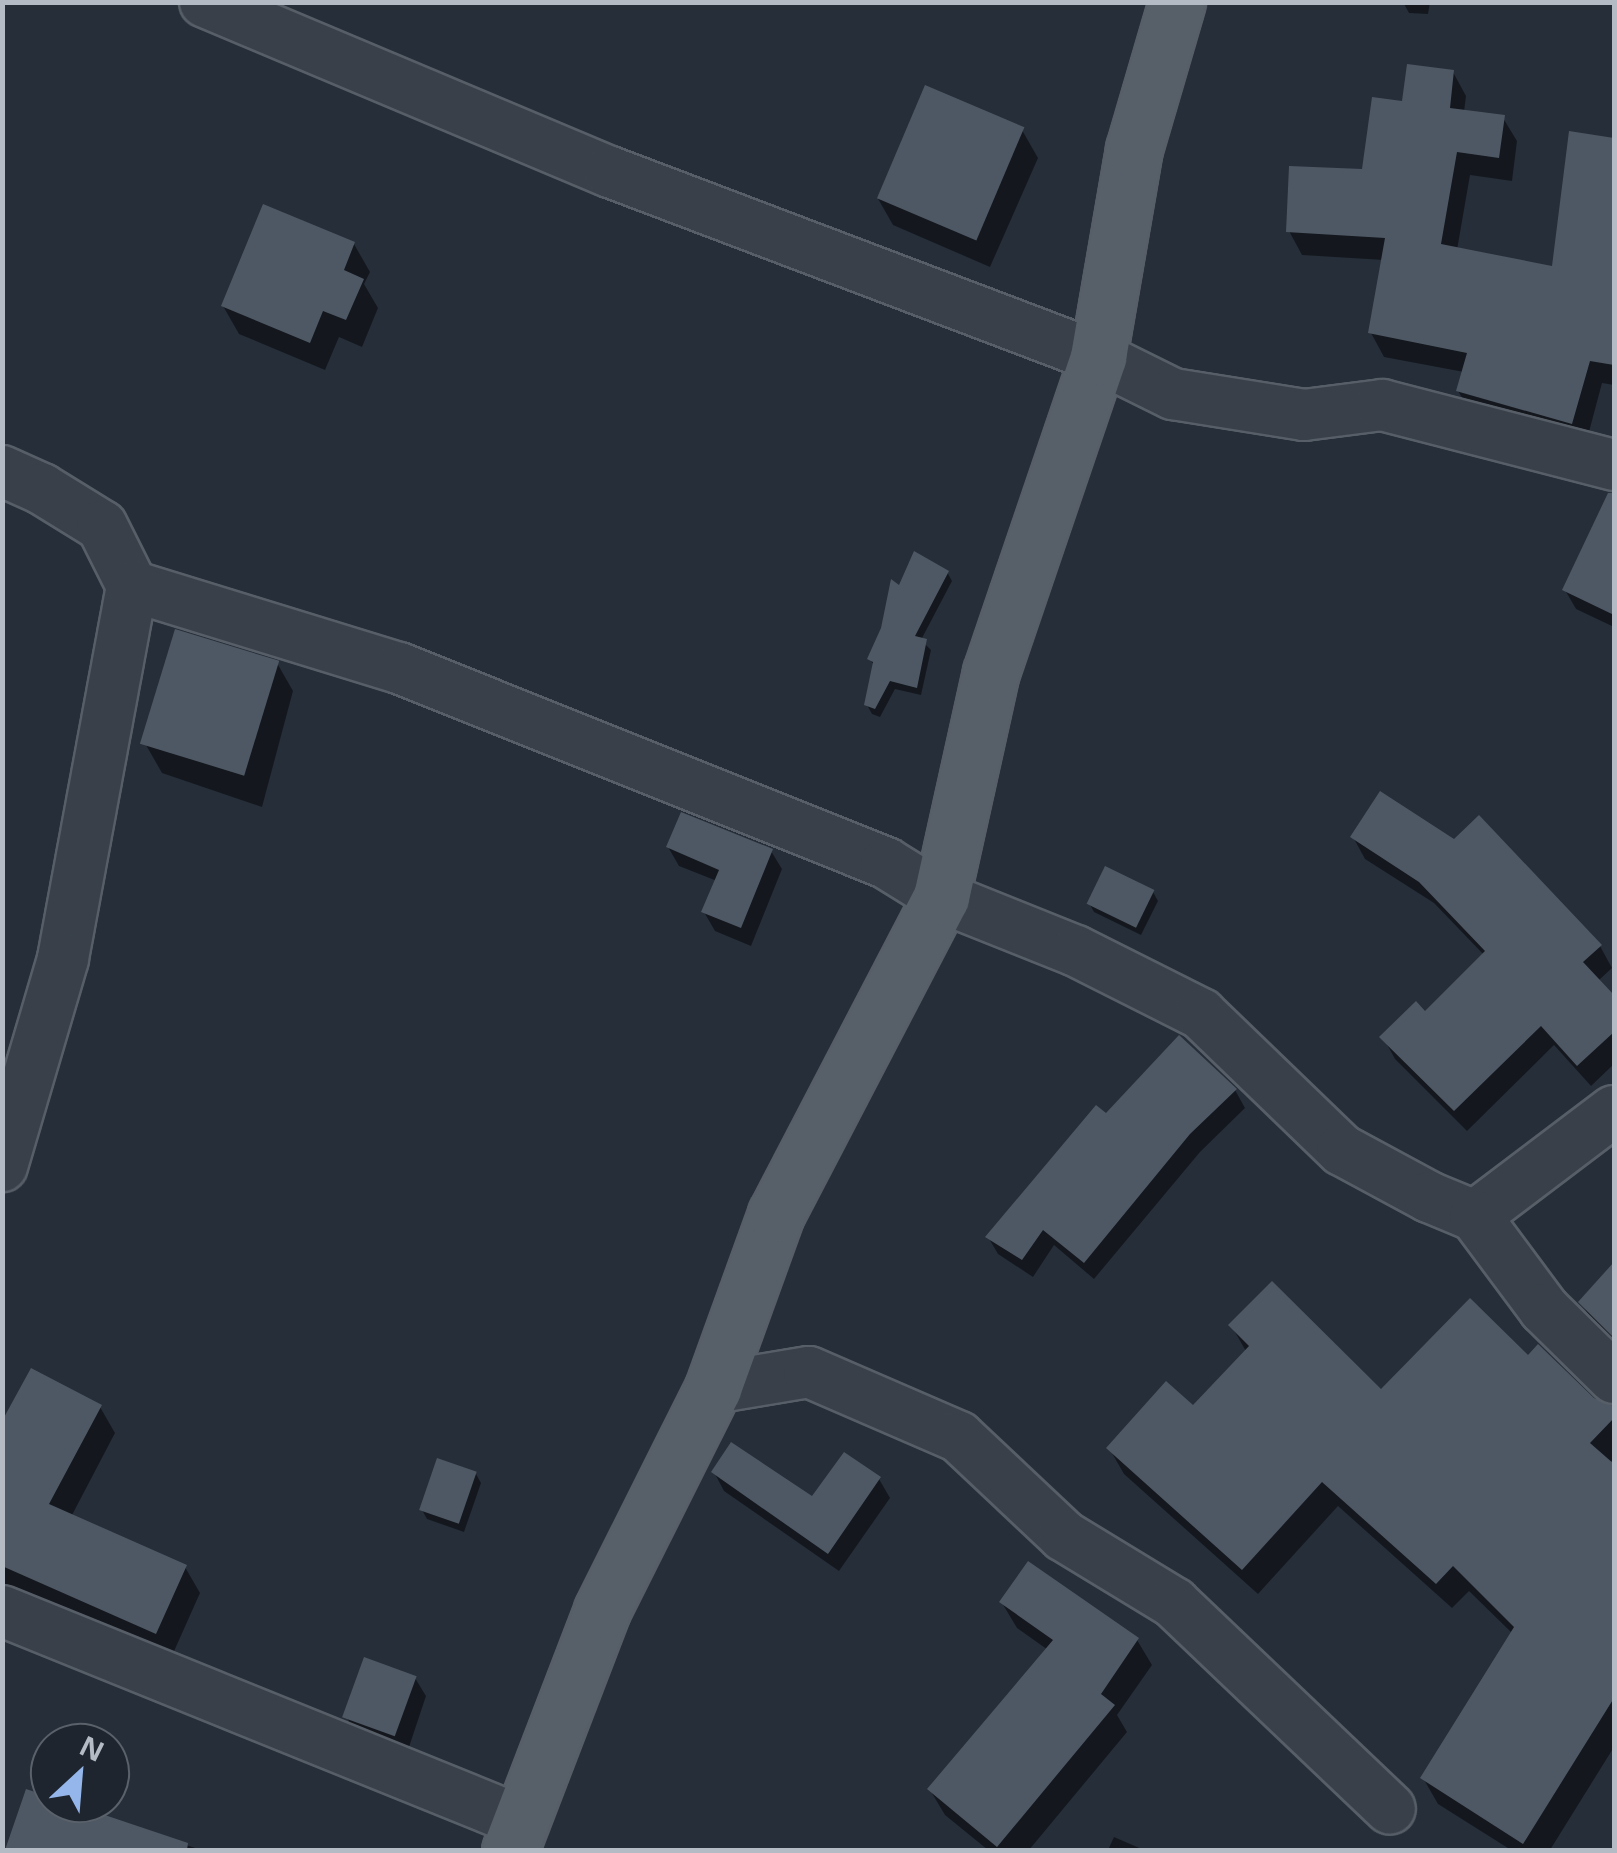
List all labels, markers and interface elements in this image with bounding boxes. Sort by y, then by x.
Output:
north arrow [30,1723,130,1823]
text: N [74,1726,111,1770]

